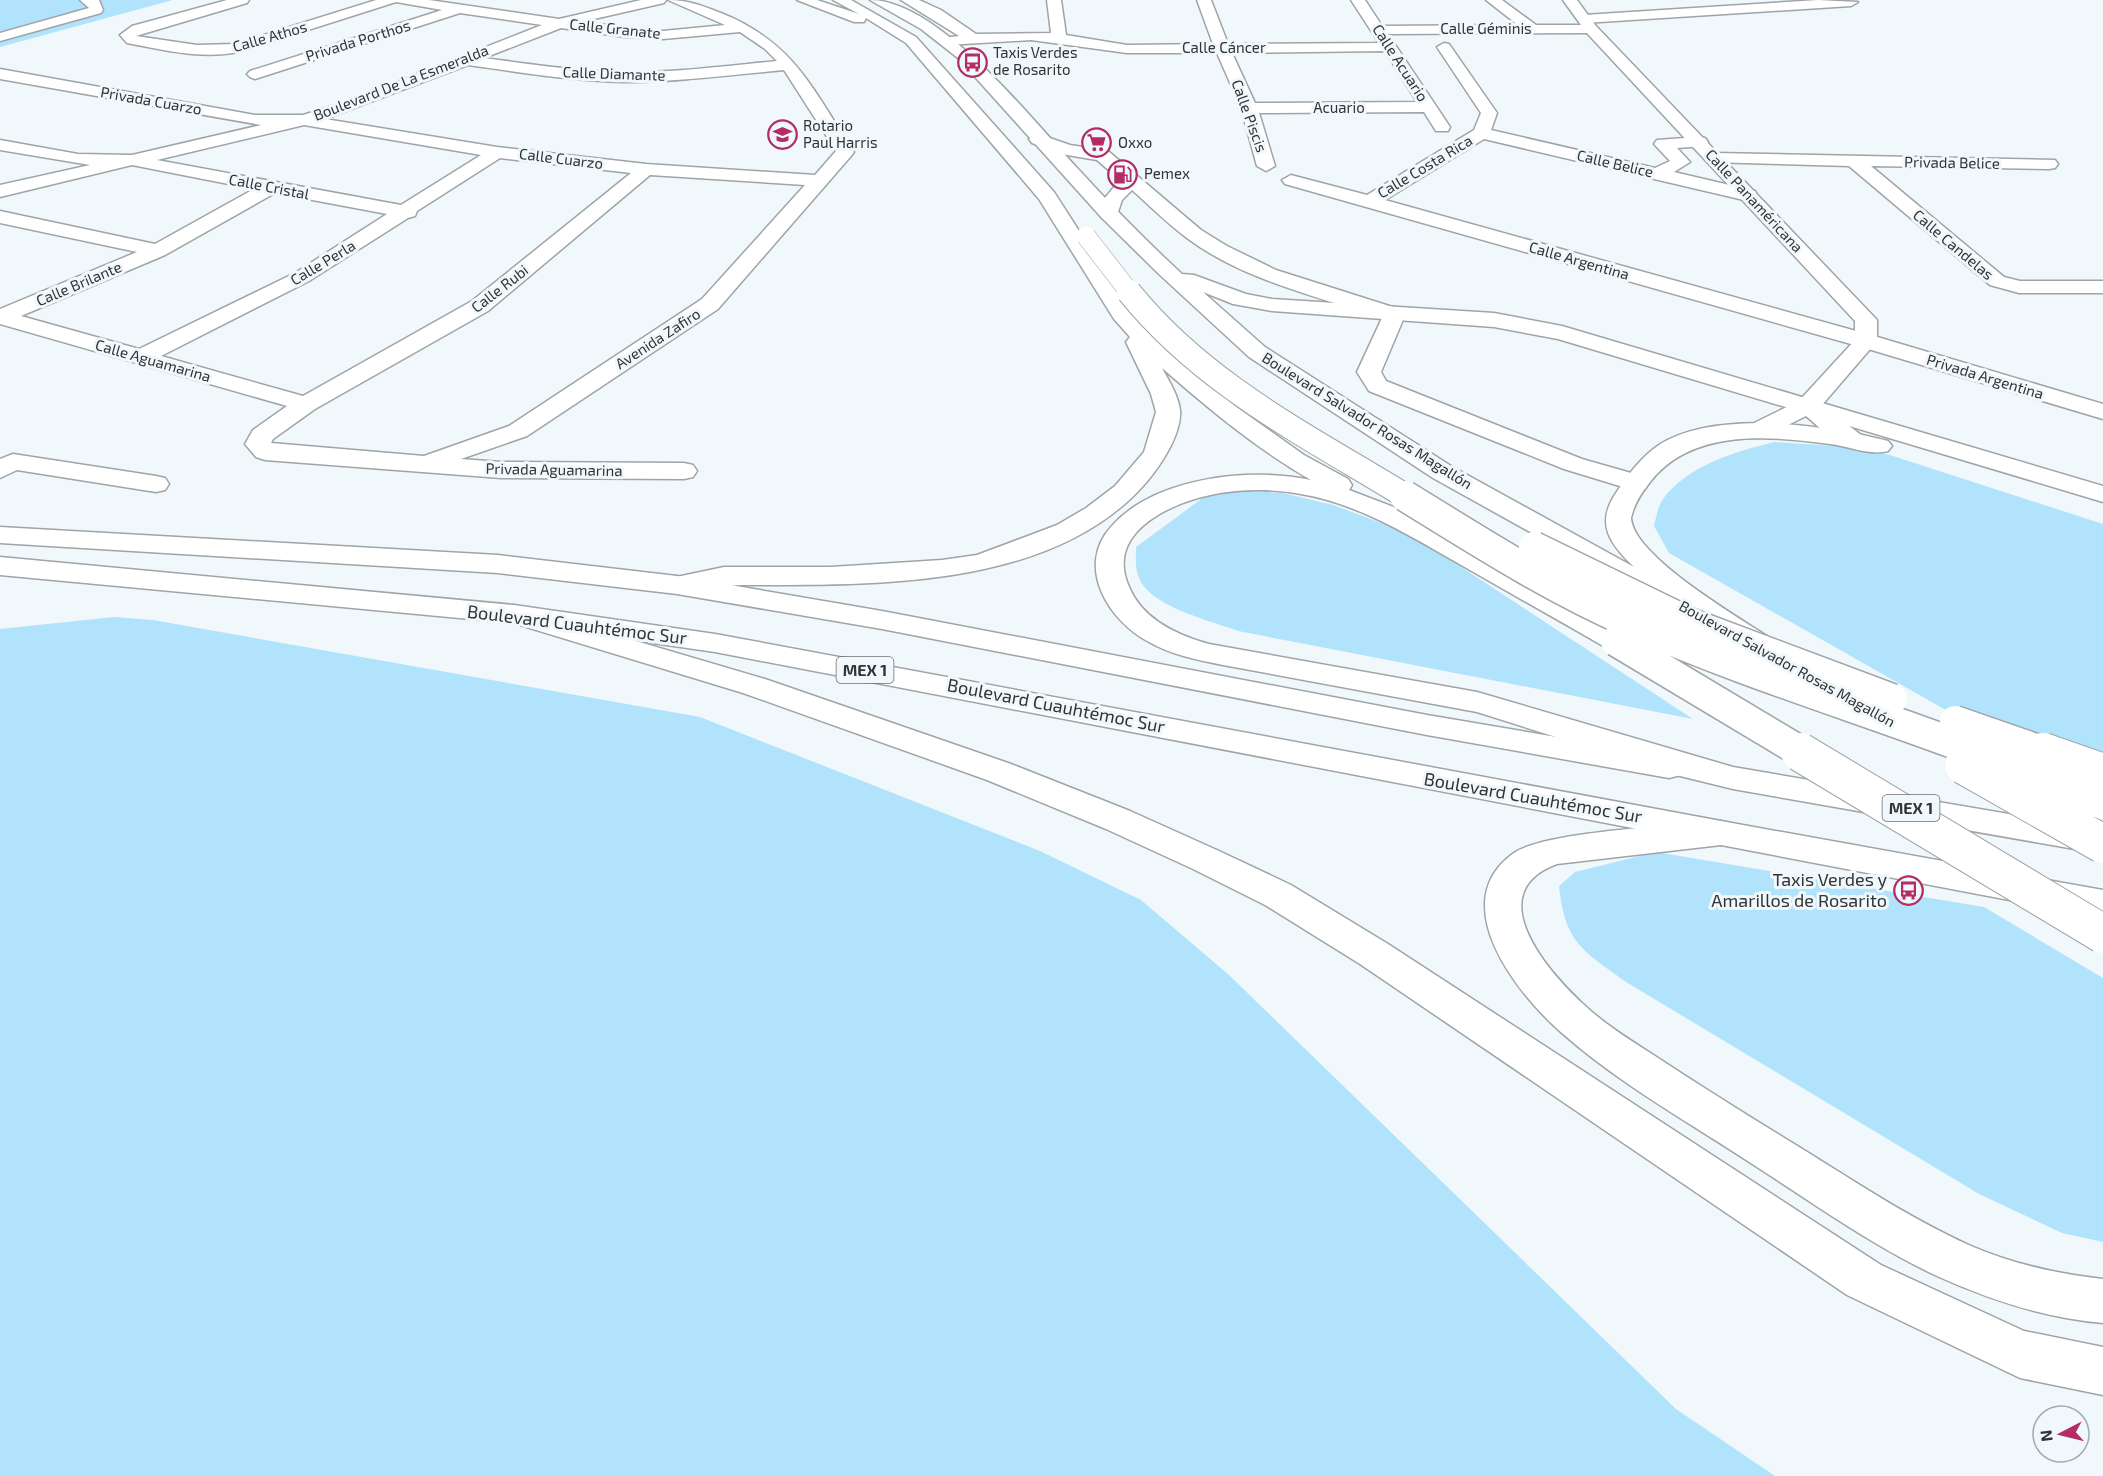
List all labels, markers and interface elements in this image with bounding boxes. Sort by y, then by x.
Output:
street label: Calle Granate [569,14,662,42]
street label: Privada Porthos [303,16,412,65]
street label: Calle Athos [230,17,309,55]
street label: Calle Géminis [1440,19,1532,37]
street label: Calle Acuario [1369,20,1432,104]
street label: Calle Cáncer [1182,38,1266,56]
street label: Boulevard De La Esmeralda [311,40,491,124]
place label: Taxis Verdes de Rosarito [993,43,1078,78]
bus stop icon: Taxis Verdes de Rosarito [956,46,988,78]
street label: Calle Diamante [562,62,666,84]
street label: Calle Piscis [1228,77,1271,154]
street label: Privada Cuarzo [99,82,203,118]
street label: Acuario [1313,98,1365,116]
place label: Rotario Paul Harris [803,116,878,151]
school or university icon: Rotario Paul Harris [766,119,798,151]
supermarket icon: Oxxo [1081,127,1113,159]
street label: Calle Costa Rica [1374,131,1475,202]
place label: Oxxo [1118,133,1152,151]
street label: Calle Cuarzo [518,144,604,172]
street label: Calle Belice [1575,145,1655,181]
street label: Calle Panaméricana [1702,145,1807,256]
street label: Privada Belice [1904,152,2000,172]
fuel station icon: Pemex [1107,158,1139,190]
place label: Pemex [1144,164,1190,182]
street label: Calle Cristal [228,169,311,203]
street label: Calle Candelas [1910,205,1998,283]
street label: Calle Perla [287,236,358,289]
street label: Calle Argentina [1527,237,1632,283]
street label: Calle Brilante [33,257,124,309]
street label: Calle Rubi [467,260,531,316]
street label: Avenida Zafiro [612,304,703,372]
street label: Calle Aguamarina [93,335,213,385]
street label: Boulevard Salvador Rosas Magallón [1259,348,1476,493]
street label: Privada Argentina [1925,350,2046,402]
street label: Privada Aguamarina [485,459,623,479]
street label: Boulevard Salvador Rosas Magallón [1676,596,1899,730]
street label: Boulevard Cuauhtémoc Sur [466,600,688,648]
road number: MEX 1 [836,657,894,683]
street label: Boulevard Cuauhtémoc Sur [945,673,1167,737]
street label: Boulevard Cuauhtémoc Sur [1422,767,1644,827]
road number: MEX 1 [1882,795,1940,821]
place label: Taxis Verdes y Amarillos de Rosarito [1711,868,1887,911]
bus stop icon: Taxis Verdes y Amarillos de Rosarito [1892,874,1924,906]
north arrow [2031,1404,2091,1464]
text: N [2035,1429,2056,1443]

